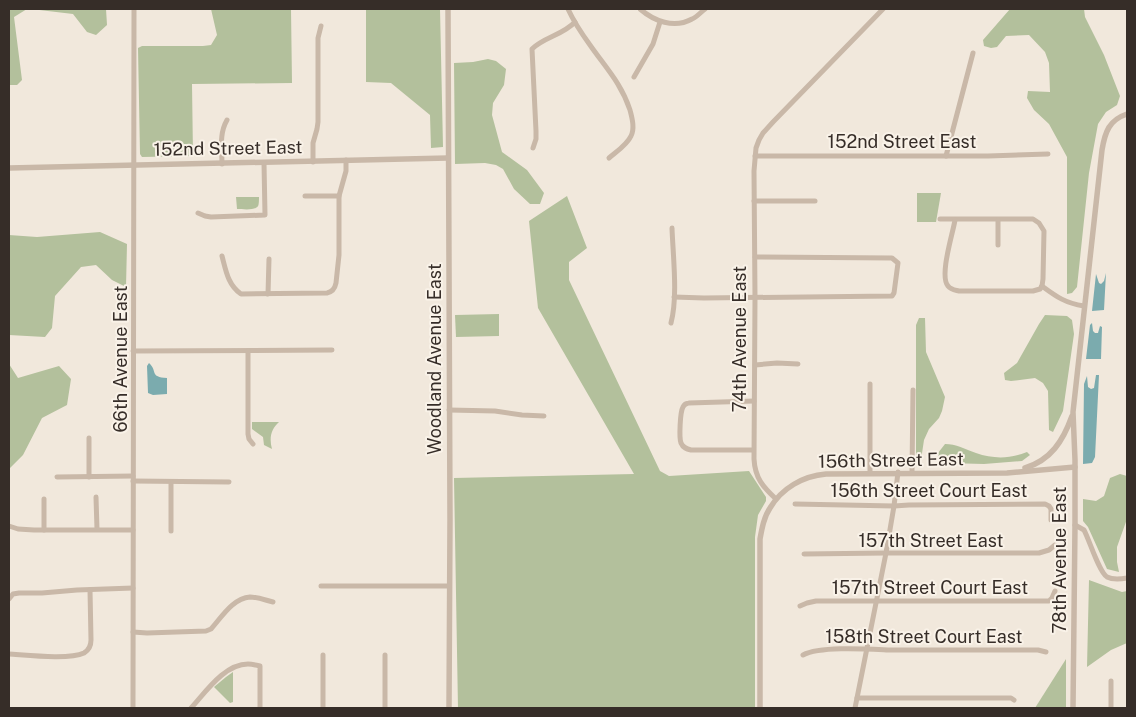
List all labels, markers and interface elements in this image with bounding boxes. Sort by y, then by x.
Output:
street label: 152nd Street East [828,131,976,152]
street label: 152nd Street East [153,136,303,160]
street label: Woodland Avenue East [424,263,445,455]
street label: 74th Avenue East [729,266,750,412]
street label: 66th Avenue East [110,286,131,432]
street label: 156th Street East [818,448,964,472]
street label: 156th Street Court East [831,480,1027,501]
street label: 78th Avenue East [1049,487,1070,633]
street label: 157th Street East [858,530,1004,551]
street label: 157th Street Court East [832,577,1028,598]
street label: 158th Street Court East [825,626,1023,647]

